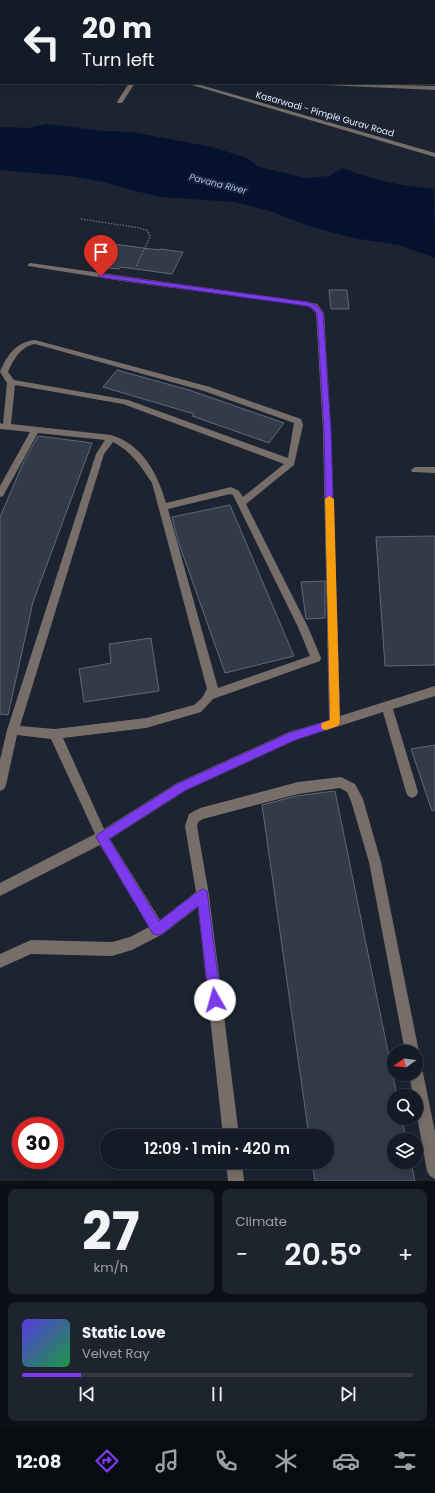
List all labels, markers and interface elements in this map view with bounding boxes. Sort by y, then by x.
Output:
text: 20 m [82,9,152,48]
icon: left [16,16,68,68]
text: Turn left [82,47,154,72]
street label: Kasarwadi - Pimple Gurav Road [255,88,395,140]
water label: Pavana River [188,171,249,197]
pin [84,235,118,276]
icon: arrive [90,241,112,263]
position arrow [194,979,236,1021]
north arrow [387,1045,423,1081]
map controls [387,1045,423,1169]
button: search [387,1089,423,1125]
speed limit sign: 30 [12,1117,64,1169]
button: layers [387,1133,423,1169]
text: 12:09 · 1 min · 420 m [144,1138,290,1159]
text: 27 [82,1195,140,1268]
text: Climate [236,1212,287,1231]
text: 20.5° [284,1233,361,1276]
text: − [236,1239,248,1270]
text: + [398,1239,413,1270]
text: km/h [93,1258,128,1277]
text: Static Love [82,1322,166,1343]
text: Velvet Ray [82,1344,150,1363]
icon: previous [76,1383,98,1405]
icon: pause [206,1383,228,1405]
icon: next [337,1383,359,1405]
icon: directions [93,1447,121,1475]
icon: music [153,1447,181,1475]
icon: phone [212,1447,240,1475]
icon: climate [272,1447,300,1475]
icon: car [332,1447,360,1475]
icon: filters [391,1447,419,1475]
text: 12:08 [16,1449,61,1474]

